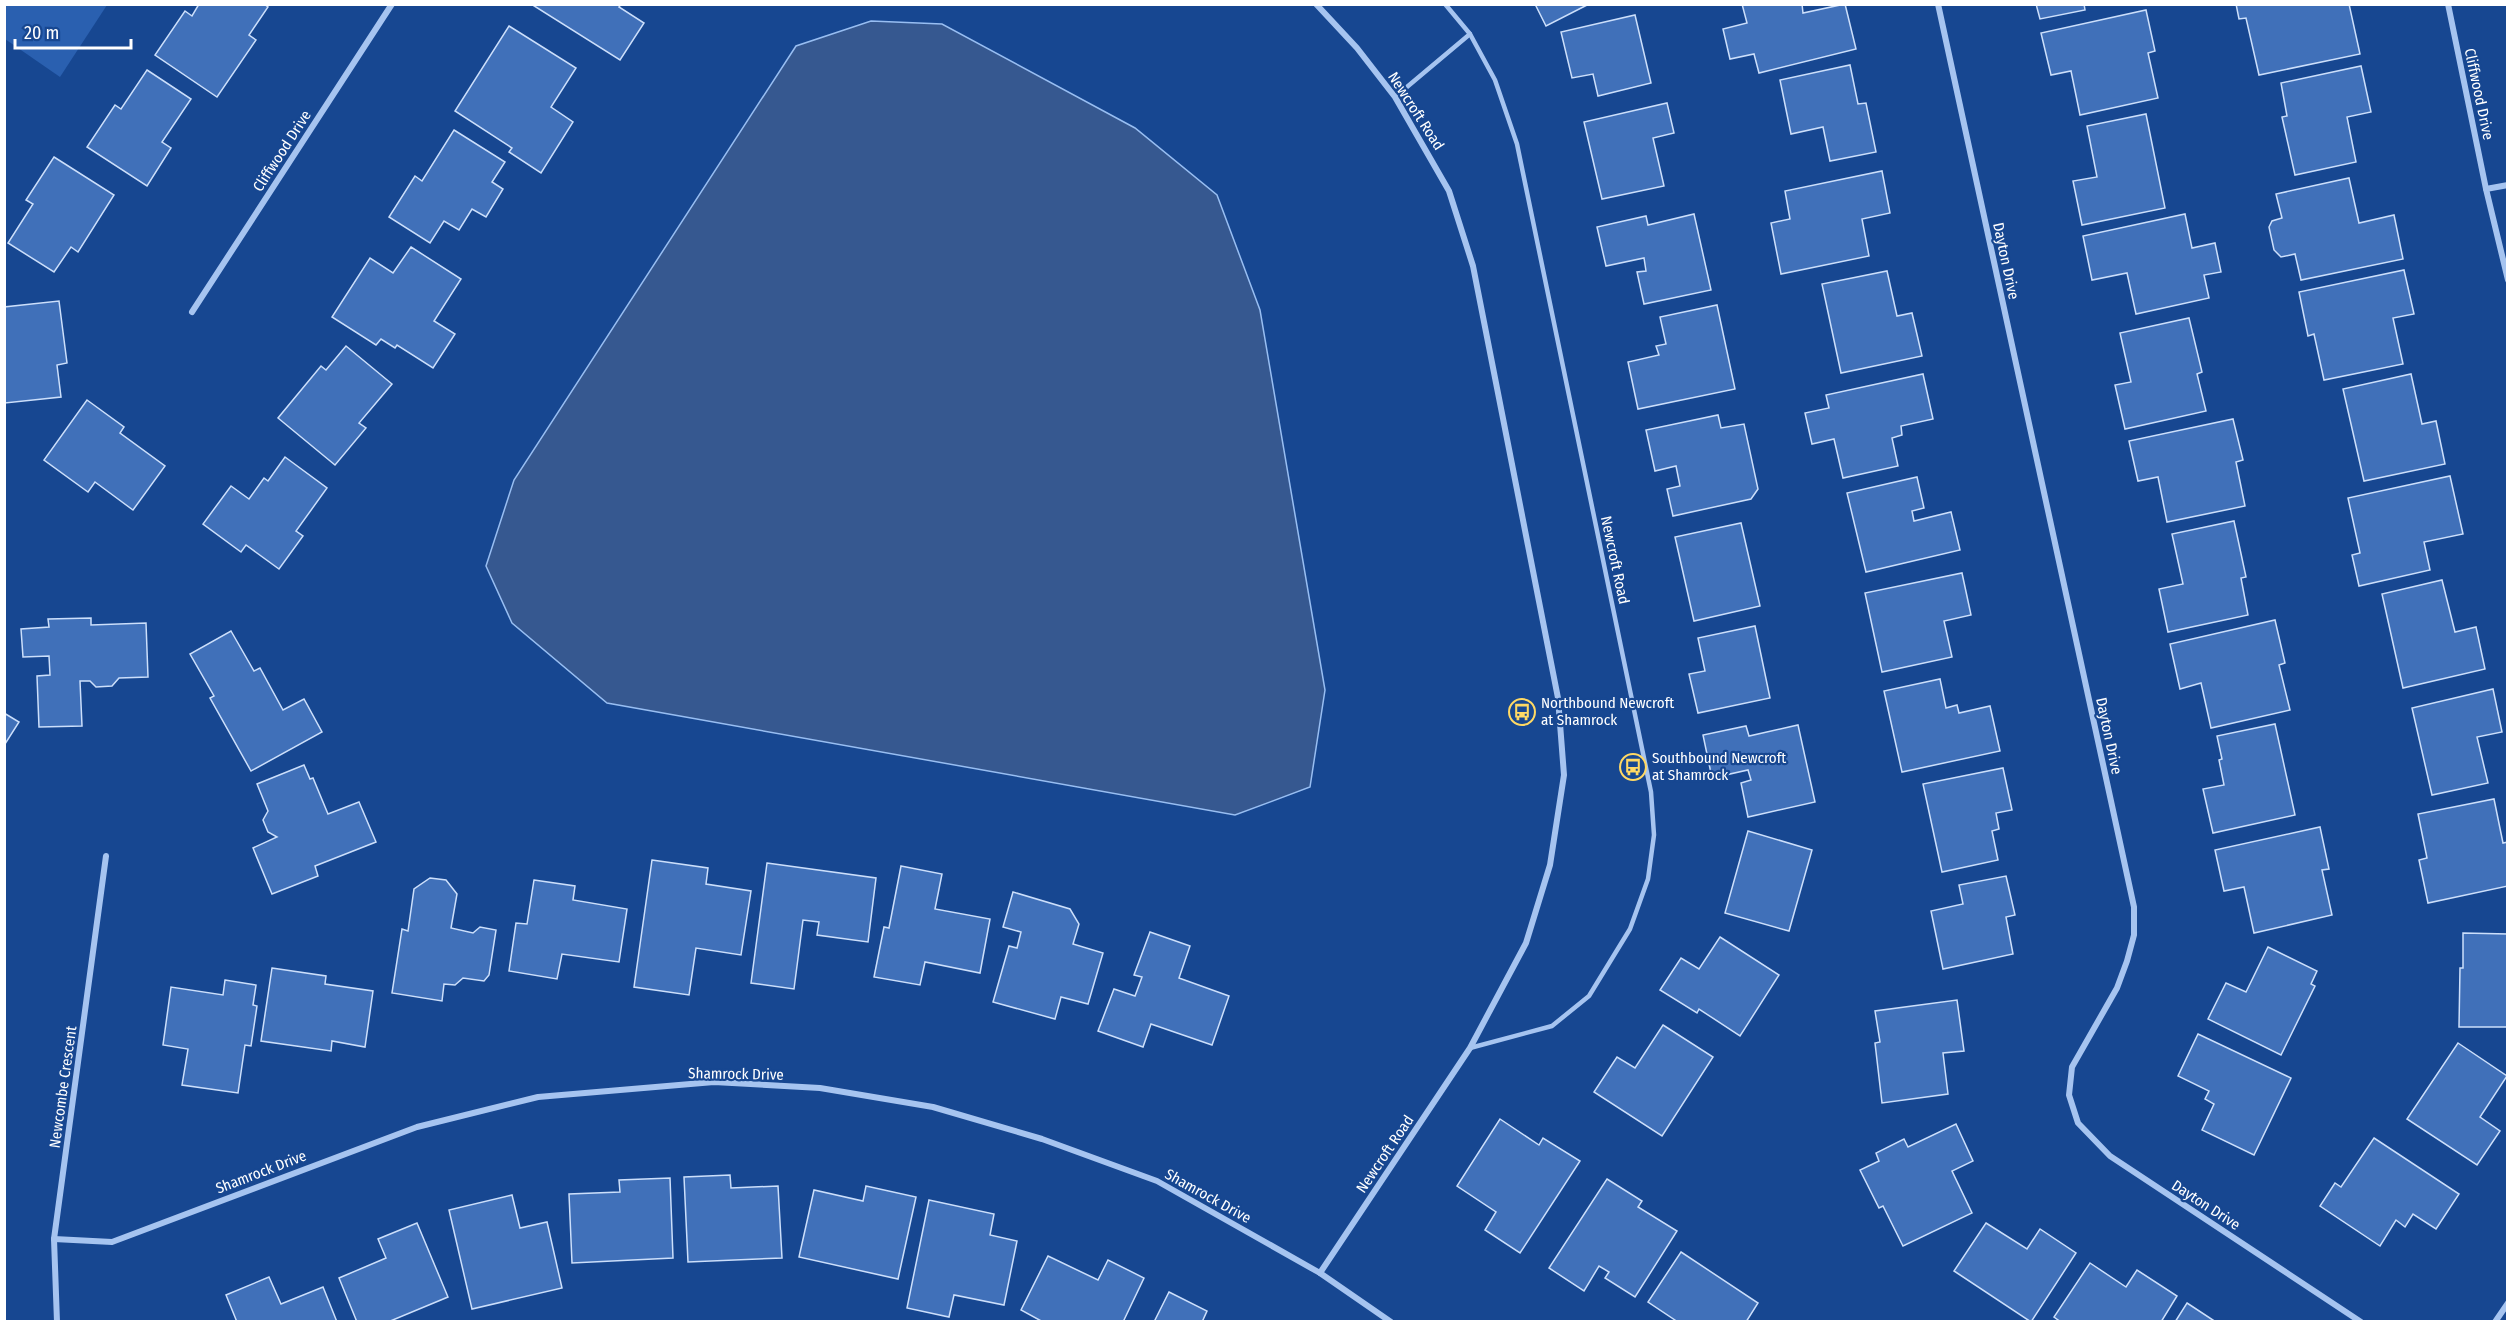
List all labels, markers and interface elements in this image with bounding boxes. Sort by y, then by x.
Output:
scale bar [15,12,130,50]
text: 20 m [24,22,59,44]
street label: Cliffwood Drive [2460,46,2498,142]
street label: Newcroft Road [1384,69,1448,153]
street label: Cliffwood Drive [249,107,315,195]
street label: Dayton Drive [1989,221,2023,301]
street label: Newcroft Road [1597,514,1633,606]
place label: Northbound Newcroft at Shamrock [1541,694,1674,729]
street label: Dayton Drive [2092,696,2126,776]
bus stop icon: Northbound Newcroft at Shamrock [1507,697,1537,727]
place label: Southbound Newcroft at Shamrock [1652,749,1786,784]
bus stop icon: Southbound Newcroft at Shamrock [1618,752,1648,782]
street label: Newcombe Crescent [46,1025,80,1149]
street label: Shamrock Drive [688,1064,784,1084]
street label: Newcroft Road [1352,1112,1418,1196]
street label: Shamrock Drive [213,1146,309,1198]
street label: Shamrock Drive [1162,1165,1254,1227]
street label: Dayton Drive [2168,1176,2244,1234]

